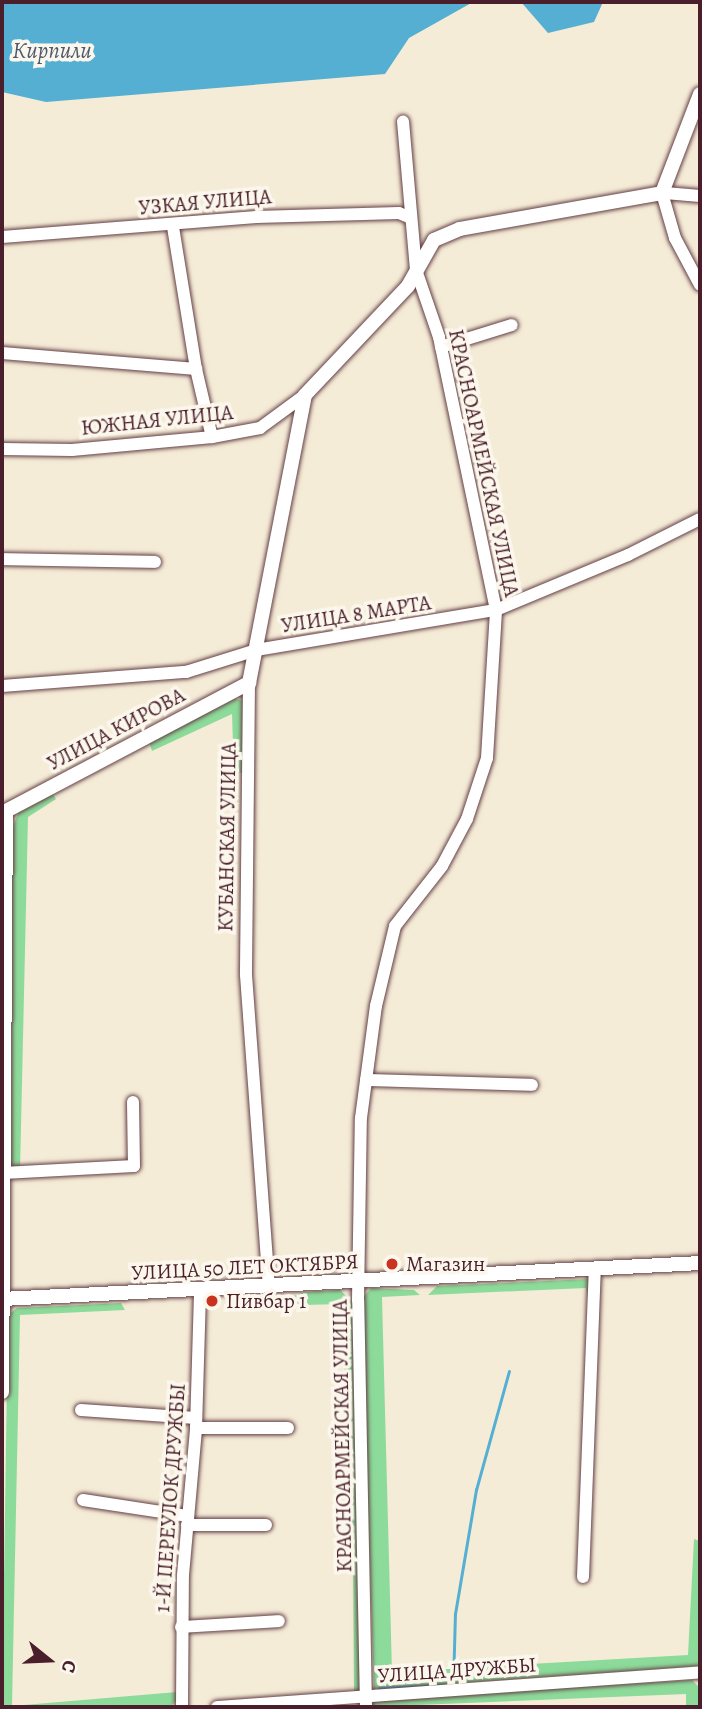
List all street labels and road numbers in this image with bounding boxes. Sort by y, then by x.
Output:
street label: УЗКАЯ УЛИЦА [137,184,273,220]
street label: КРАСНОАРМЕЙСКАЯ УЛИЦА [443,327,525,599]
street label: ЮЖНАЯ УЛИЦА [80,399,234,441]
street label: УЛИЦА 8 МАРТА [279,590,433,638]
street label: УЛИЦА КИРОВА [43,682,189,776]
street label: КУБАНСКАЯ УЛИЦА [213,742,241,932]
street label: УЛИЦА 50 ЛЕТ ОКТЯБРЯ [131,1248,359,1286]
street label: КРАСНОАРМЕЙСКАЯ УЛИЦА [327,1299,357,1573]
street label: 1-Й ПЕРЕУЛОК ДРУЖБЫ [149,1383,191,1613]
street label: УЛИЦА ДРУЖБЫ [377,1652,537,1688]

